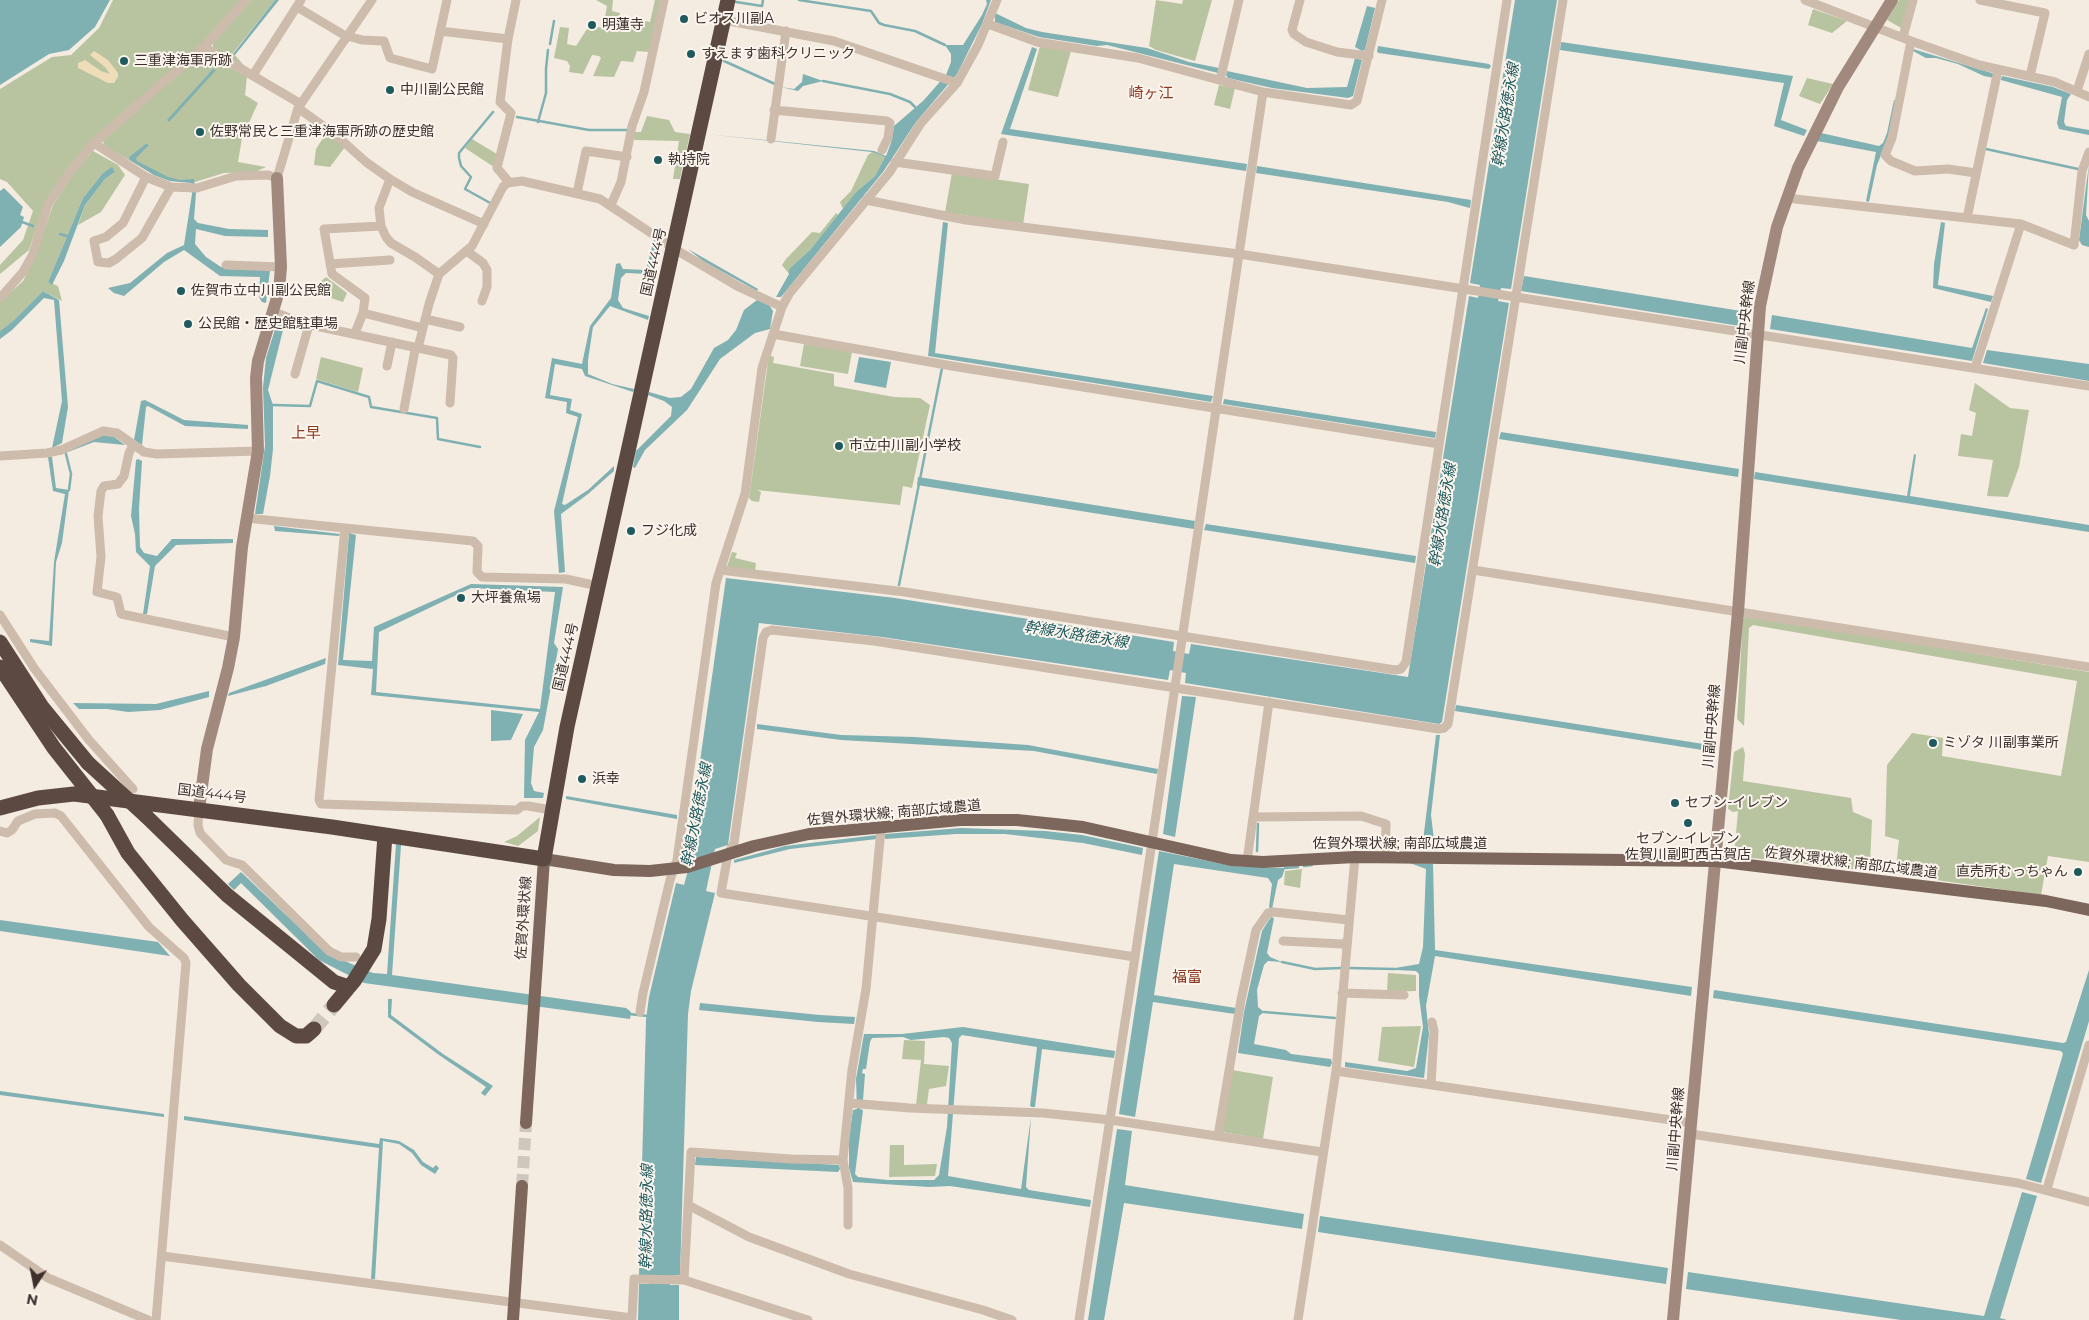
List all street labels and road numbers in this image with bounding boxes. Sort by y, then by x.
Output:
street label: 国道444号 [638,226,670,298]
street label: 川副中央幹線 [1732,279,1758,365]
street label: 国道444号 [550,621,582,693]
street label: 川副中央幹線 [1700,683,1724,769]
street label: 国道444号 [176,781,248,807]
street label: 佐賀外環状線; 南部広域農道 [806,797,982,829]
street label: 佐賀外環状線; 南部広域農道 [1313,836,1487,852]
street label: 佐賀外環状線; 南部広域農道 [1763,844,1939,882]
street label: 佐賀外環状線 [513,876,535,960]
street label: 川副中央幹線 [1664,1086,1688,1172]

